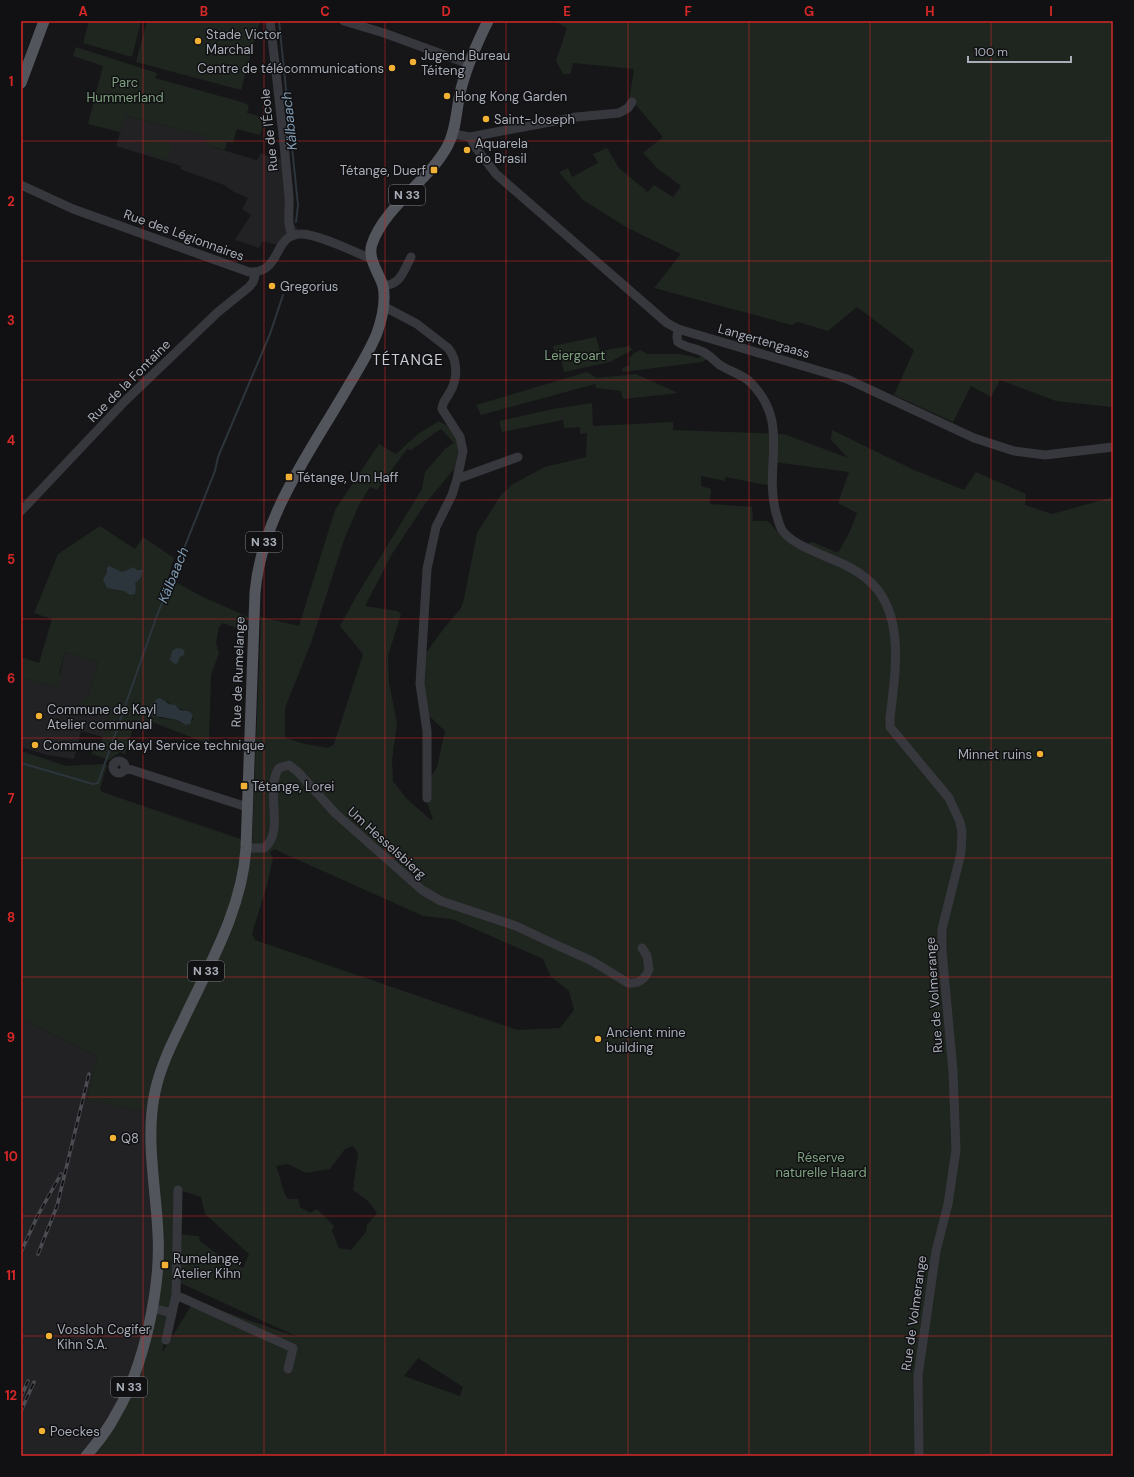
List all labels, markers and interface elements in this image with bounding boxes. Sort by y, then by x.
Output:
text: A [78,3,88,20]
text: B [200,3,208,20]
text: C [320,3,330,20]
text: D [441,3,451,20]
text: E [563,3,571,20]
text: F [684,3,692,20]
text: G [804,3,814,20]
text: H [925,3,935,20]
text: I [1049,3,1053,20]
place label: Stade Victor Marchal [206,26,281,58]
marker: Stade Victor Marchal [193,36,203,46]
scale bar [968,38,1071,64]
text: 100 m [974,44,1008,60]
place label: Jugend Bureau Téiteng [421,47,510,79]
marker: Jugend Bureau Téiteng [408,57,418,67]
place label: Centre de télécommunications [197,60,384,77]
marker: Centre de télécommunications [387,63,397,73]
text: 1 [9,73,13,90]
park label: Parc Hummerland [86,74,164,106]
street label: Rue de l'École [255,88,282,172]
place label: Hong Kong Garden [455,88,567,105]
water label: Kälbaach [277,91,301,151]
marker: Hong Kong Garden [442,91,452,101]
place label: Saint-Joseph [494,111,575,128]
marker: Saint-Joseph [481,114,491,124]
place label: Aquarela do Brasil [475,135,528,167]
marker: Aquarela do Brasil [462,145,472,155]
place label: Tétange, Duerf [340,162,427,179]
marker: Tétange, Duerf [429,165,439,175]
road number: N 33 [389,185,425,205]
text: 2 [7,193,15,210]
street label: Rue des Légionnaires [121,205,247,265]
place label: Gregorius [280,278,338,295]
marker: Gregorius [267,281,277,291]
text: 3 [7,312,15,329]
street label: Langertengaass [716,320,812,362]
street label: Rue de la Fontaine [84,336,174,426]
park label: Leiergoart [545,347,605,364]
district label: TÉTANGE [372,350,444,370]
text: 4 [7,432,15,449]
place label: Tétange, Um Haff [297,469,399,486]
marker: Tétange, Um Haff [284,472,294,482]
road number: N 33 [246,532,282,552]
water label: Kälbaach [154,544,192,606]
text: 5 [7,551,15,568]
street label: Rue de Rumelange [228,616,248,728]
text: 6 [7,670,15,687]
place label: Commune de Kayl Atelier communal [47,701,156,733]
marker: Commune de Kayl Atelier communal [34,711,44,721]
place label: Commune de Kayl Service technique [43,737,264,754]
marker: Commune de Kayl Service technique [30,740,40,750]
place label: Minnet ruins [958,746,1032,763]
marker: Minnet ruins [1035,749,1045,759]
place label: Tétange, Lorei [252,778,334,795]
marker: Tétange, Lorei [239,781,249,791]
text: 7 [8,790,15,807]
street label: Um Hesselsbierg [344,803,430,883]
text: 8 [7,909,15,926]
street label: Rue de Volmerange [921,936,947,1054]
road number: N 33 [188,961,224,981]
place label: Ancient mine building [606,1024,686,1056]
text: 9 [7,1029,15,1046]
marker: Ancient mine building [593,1034,603,1044]
place label: Q8 [121,1130,139,1147]
marker: Q8 [108,1133,118,1143]
text: 10 [4,1148,18,1165]
park label: Réserve naturelle Haard [775,1149,867,1181]
place label: Rumelange, Atelier Kihn [173,1250,241,1282]
street label: Rue de Volmerange [897,1254,931,1372]
marker: Rumelange, Atelier Kihn [160,1260,170,1270]
text: 11 [6,1267,16,1284]
place label: Vossloh Cogifer Kihn S.A. [57,1321,151,1353]
marker: Vossloh Cogifer Kihn S.A. [44,1331,54,1341]
road number: N 33 [111,1377,147,1397]
text: 12 [5,1387,17,1404]
place label: Poeckes [50,1423,100,1440]
marker: Poeckes [37,1426,47,1436]

